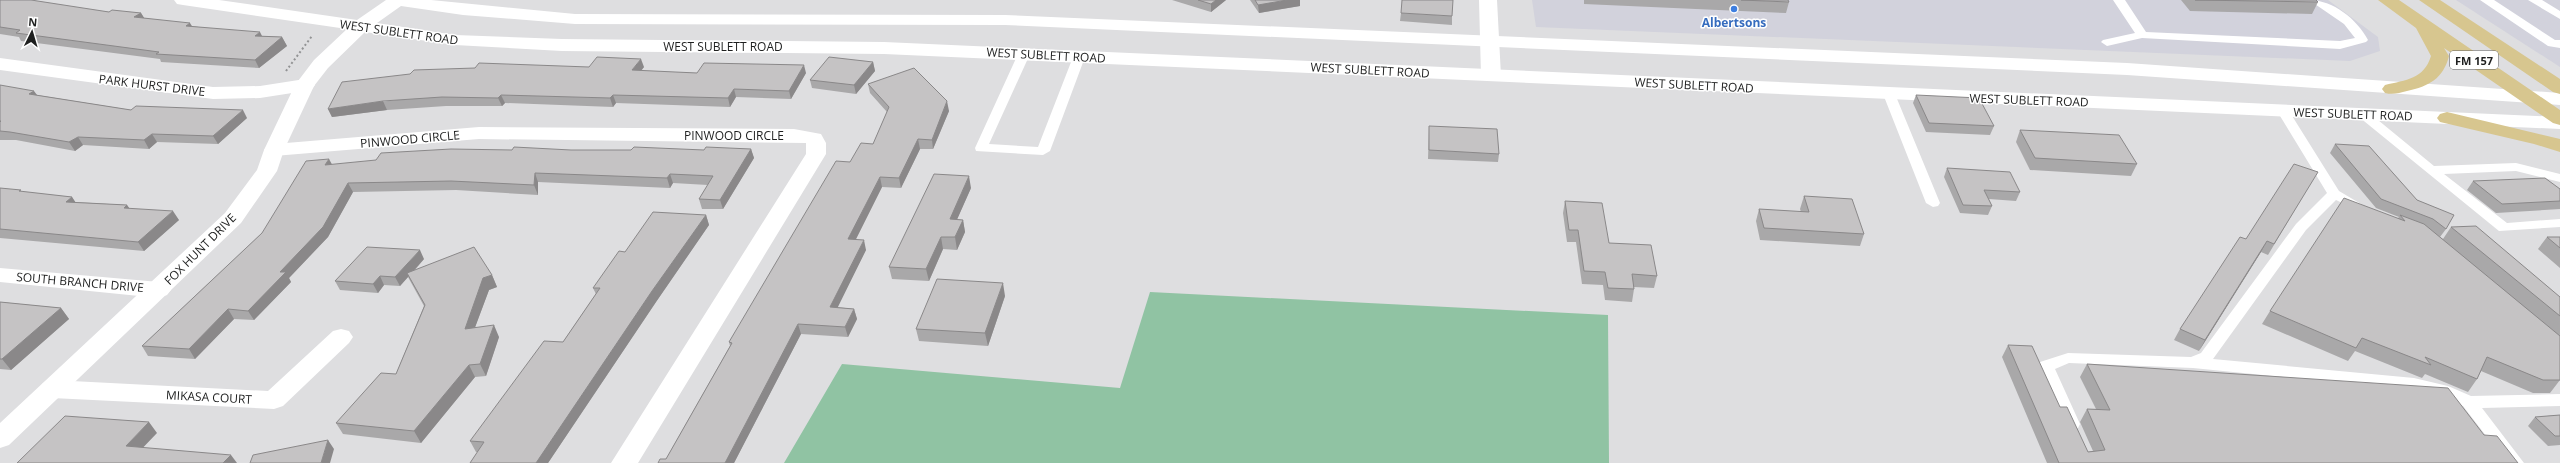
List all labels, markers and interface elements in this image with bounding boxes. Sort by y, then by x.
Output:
marker: Albertsons [1729,4,1739,14]
north arrow [12,12,52,52]
text: N [28,14,38,29]
place label: Albertsons [1702,14,1766,31]
street label: WEST SUBLETT ROAD [339,15,459,49]
street label: WEST SUBLETT ROAD [663,38,783,55]
street label: WEST SUBLETT ROAD [986,43,1106,67]
road number: FM 157 [2450,51,2498,69]
street label: WEST SUBLETT ROAD [1310,58,1430,82]
street label: PARK HURST DRIVE [98,70,206,100]
street label: WEST SUBLETT ROAD [1634,73,1754,97]
street label: WEST SUBLETT ROAD [1969,89,2089,111]
street label: WEST SUBLETT ROAD [2293,103,2413,125]
street label: PINWOOD CIRCLE [359,126,461,152]
street label: PINWOOD CIRCLE [684,127,784,144]
street label: FOX HUNT DRIVE [160,209,240,289]
street label: SOUTH BRANCH DRIVE [16,268,144,296]
street label: MIKASA COURT [166,386,253,408]

